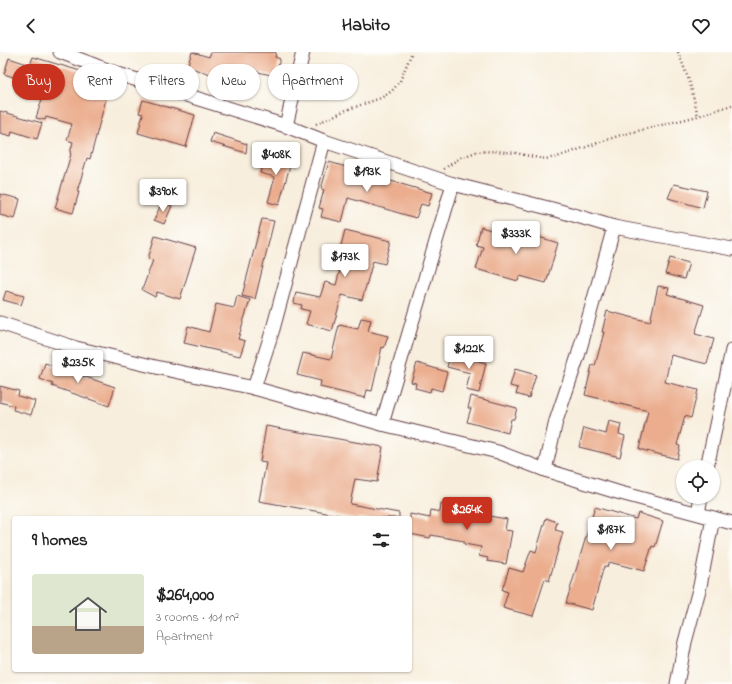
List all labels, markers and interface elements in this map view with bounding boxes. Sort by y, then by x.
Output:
text: Habito [342,13,390,39]
icon: back [20,15,42,37]
icon: heart [690,15,712,37]
chip: Buy [12,64,65,100]
chip: Rent [73,64,127,100]
chip: Filters [135,64,199,100]
chip: New [207,64,260,100]
chip: Apartment [268,64,358,100]
pin: $408K [248,142,304,176]
text: $408K [261,145,291,164]
pin: $193K [339,159,395,193]
text: $193K [353,162,381,181]
pin: $390K [135,179,191,213]
text: $390K [148,182,178,201]
pin: $333K [488,221,544,255]
text: $333K [501,224,531,243]
pin: $173K [317,244,373,278]
text: $173K [330,247,360,266]
pin: $122K [441,336,497,370]
text: $122K [453,339,485,358]
pin: $235K [50,350,106,384]
text: $235K [61,353,95,372]
map controls [676,460,720,504]
button: locate [676,460,720,504]
pin: $264K [439,497,495,531]
text: $264K [451,500,483,519]
pin: $187K [583,517,639,551]
text: $187K [597,520,625,539]
text: 9 homes [32,528,88,553]
icon: filters [370,529,392,551]
text: $264,000 [156,583,214,608]
icon: home [64,590,112,638]
text: 3 rooms · 101 m² [156,608,239,627]
text: Apartment [156,627,213,646]

